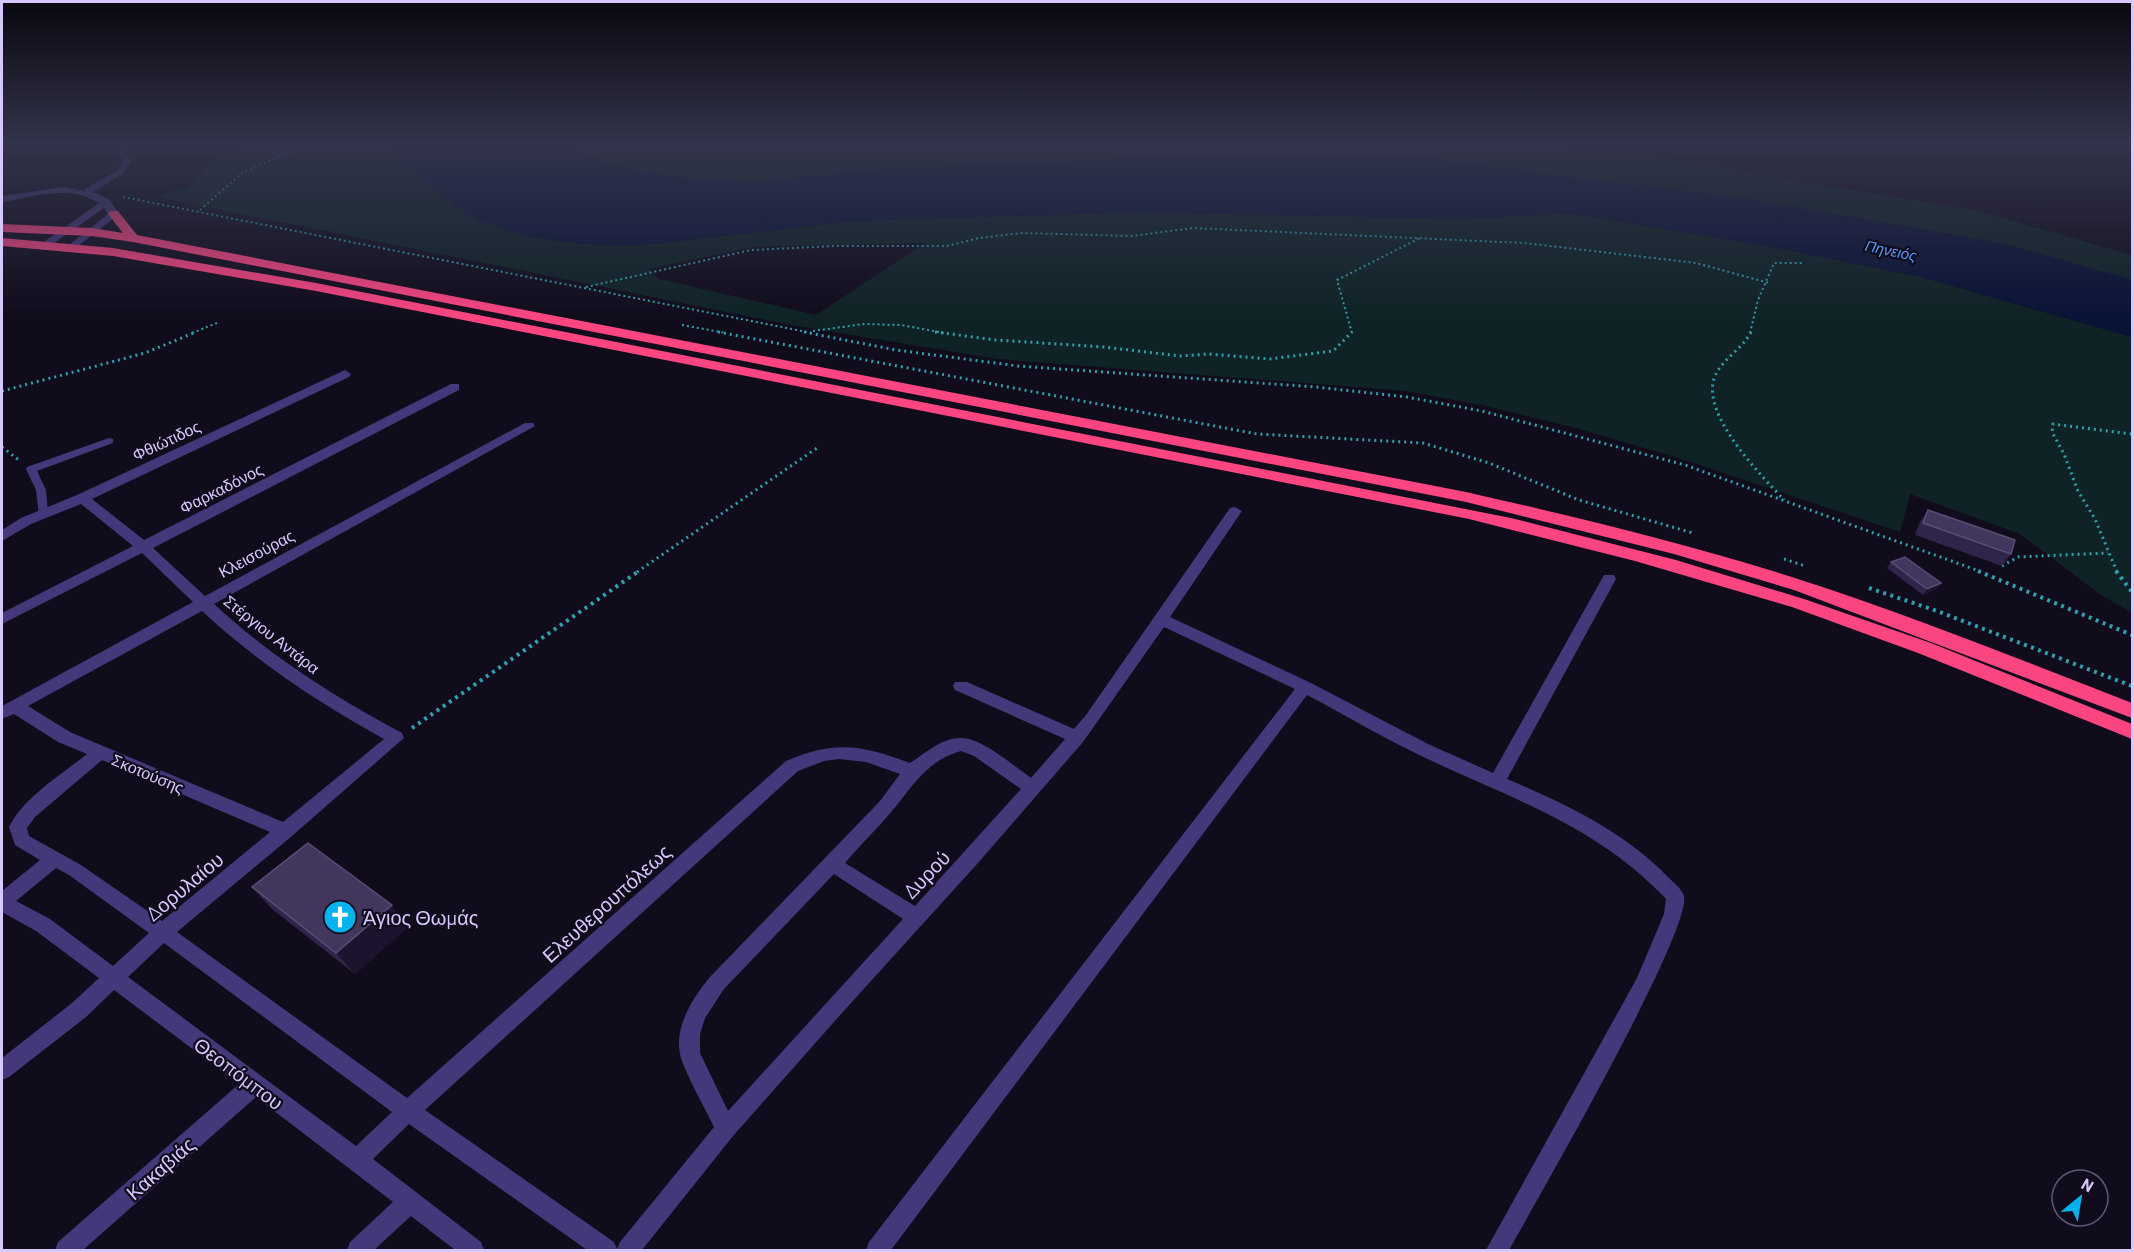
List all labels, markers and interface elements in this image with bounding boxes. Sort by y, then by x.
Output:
water label: Πηνειός [1864,236,1919,264]
street label: Φθιώτιδος [129,416,203,464]
street label: Φαρκαδόνος [176,459,266,517]
street label: Κλεισούρας [215,525,297,581]
street label: Στέργιου Αντάρα [220,591,324,677]
street label: Σκοτούσης [109,749,187,797]
street label: Ελευθερουπόλεως [537,839,675,967]
street label: Δυρού [898,845,954,903]
street label: Δορυλαίου [140,847,228,925]
church icon: Άγιος Θωμάς [322,899,358,935]
place label: Άγιος Θωμάς [363,905,479,929]
street label: Θεοπόμπου [190,1032,288,1114]
street label: Κακαβιάς [121,1131,200,1204]
north arrow [2050,1168,2110,1228]
text: N [2078,1174,2097,1195]

